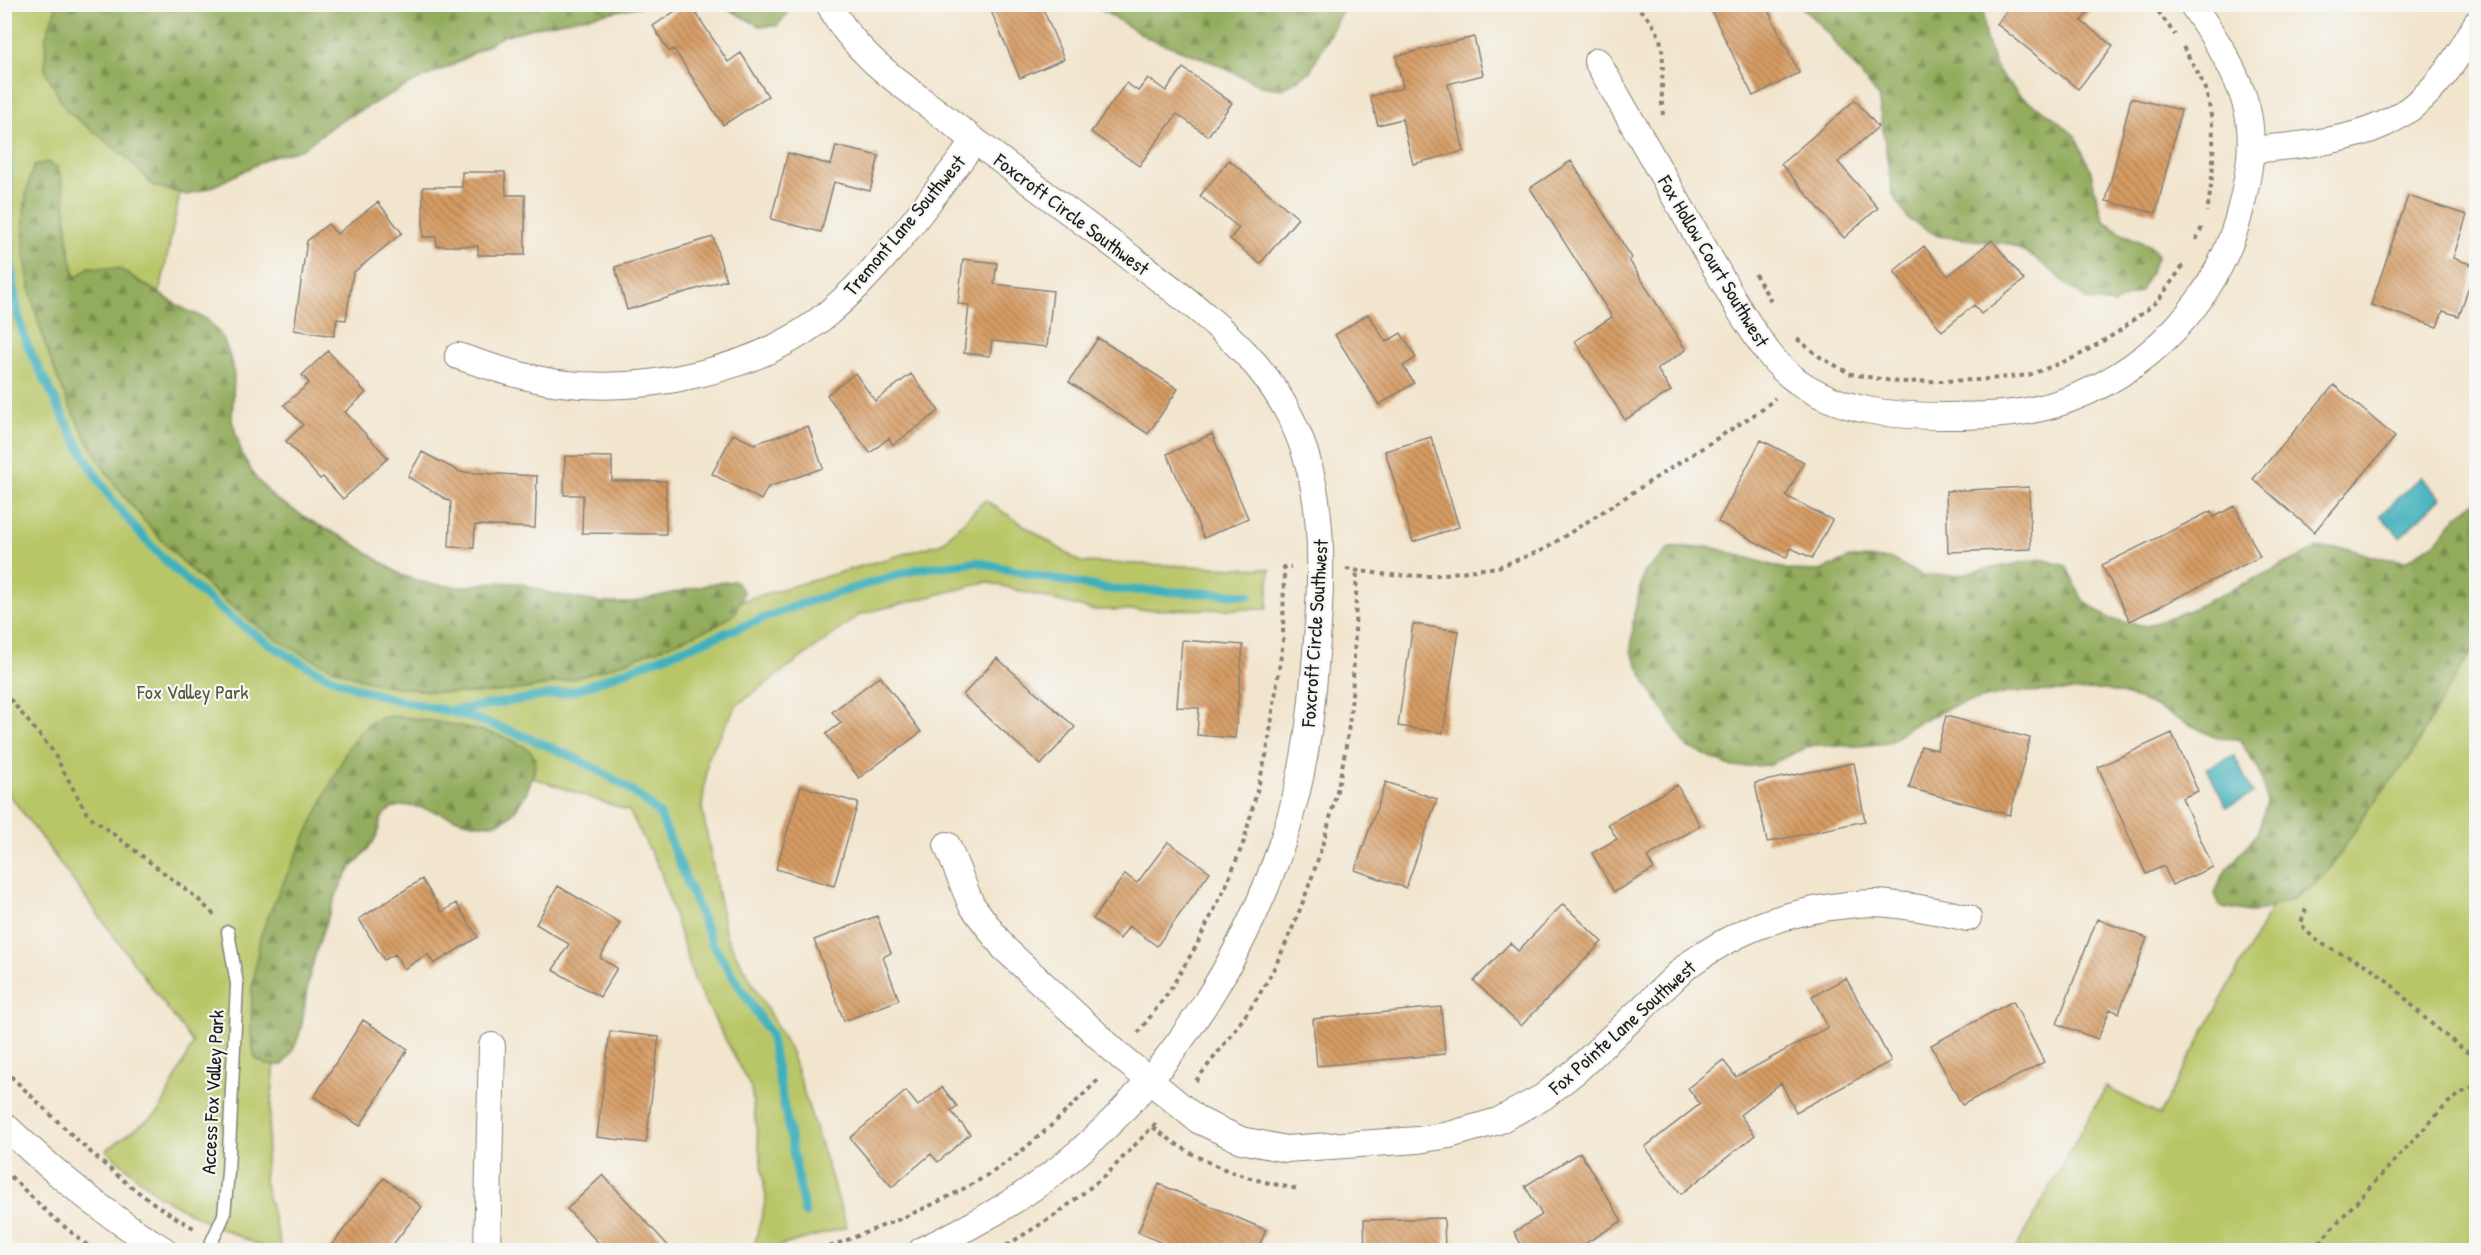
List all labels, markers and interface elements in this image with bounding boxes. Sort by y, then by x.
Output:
street label: Foxcroft Circle Southwest [988,146,1156,282]
street label: Tremont Lane Southwest [837,148,972,301]
street label: Fox Hollow Court Southwest [1652,169,1777,353]
street label: Foxcroft Circle Southwest [1294,537,1334,729]
park label: Fox Valley Park [136,678,249,705]
street label: Fox Pointe Lane Southwest [1542,953,1702,1101]
street label: Access Fox Valley Park [194,1009,230,1175]

